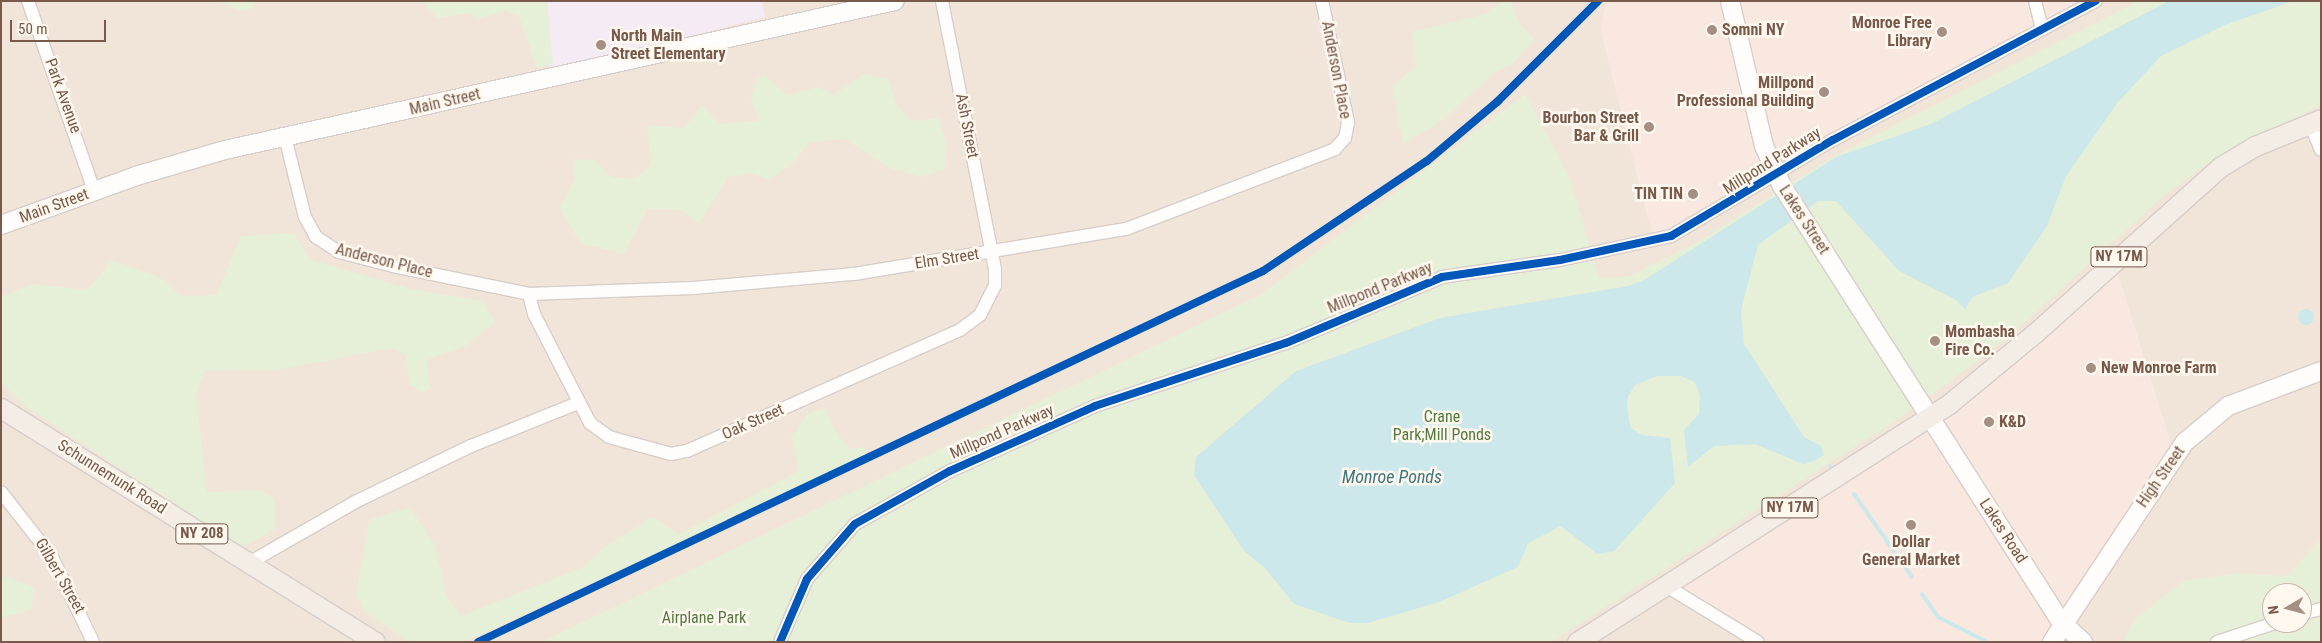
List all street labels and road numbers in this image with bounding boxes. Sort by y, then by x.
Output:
street label: Anderson Place [1317,20,1355,120]
street label: Park Avenue [41,56,85,136]
street label: Main Street [408,85,482,119]
street label: Ash Street [951,92,983,160]
street label: Millpond Parkway [1720,123,1824,199]
street label: Lakes Street [1775,182,1833,258]
street label: Main Street [17,185,91,227]
street label: Anderson Place [334,240,434,282]
street label: Elm Street [913,244,981,274]
road number: NY 17M [2090,244,2148,270]
street label: Millpond Parkway [1325,258,1435,318]
street label: Oak Street [719,400,787,444]
street label: Millpond Parkway [947,401,1057,463]
street label: Schunnemunk Road [54,436,170,518]
street label: High Street [2133,443,2189,511]
street label: Lakes Road [1975,495,2031,567]
road number: NY 17M [1761,496,1819,520]
road number: NY 208 [174,522,230,546]
street label: Gilbert Street [31,535,89,617]

